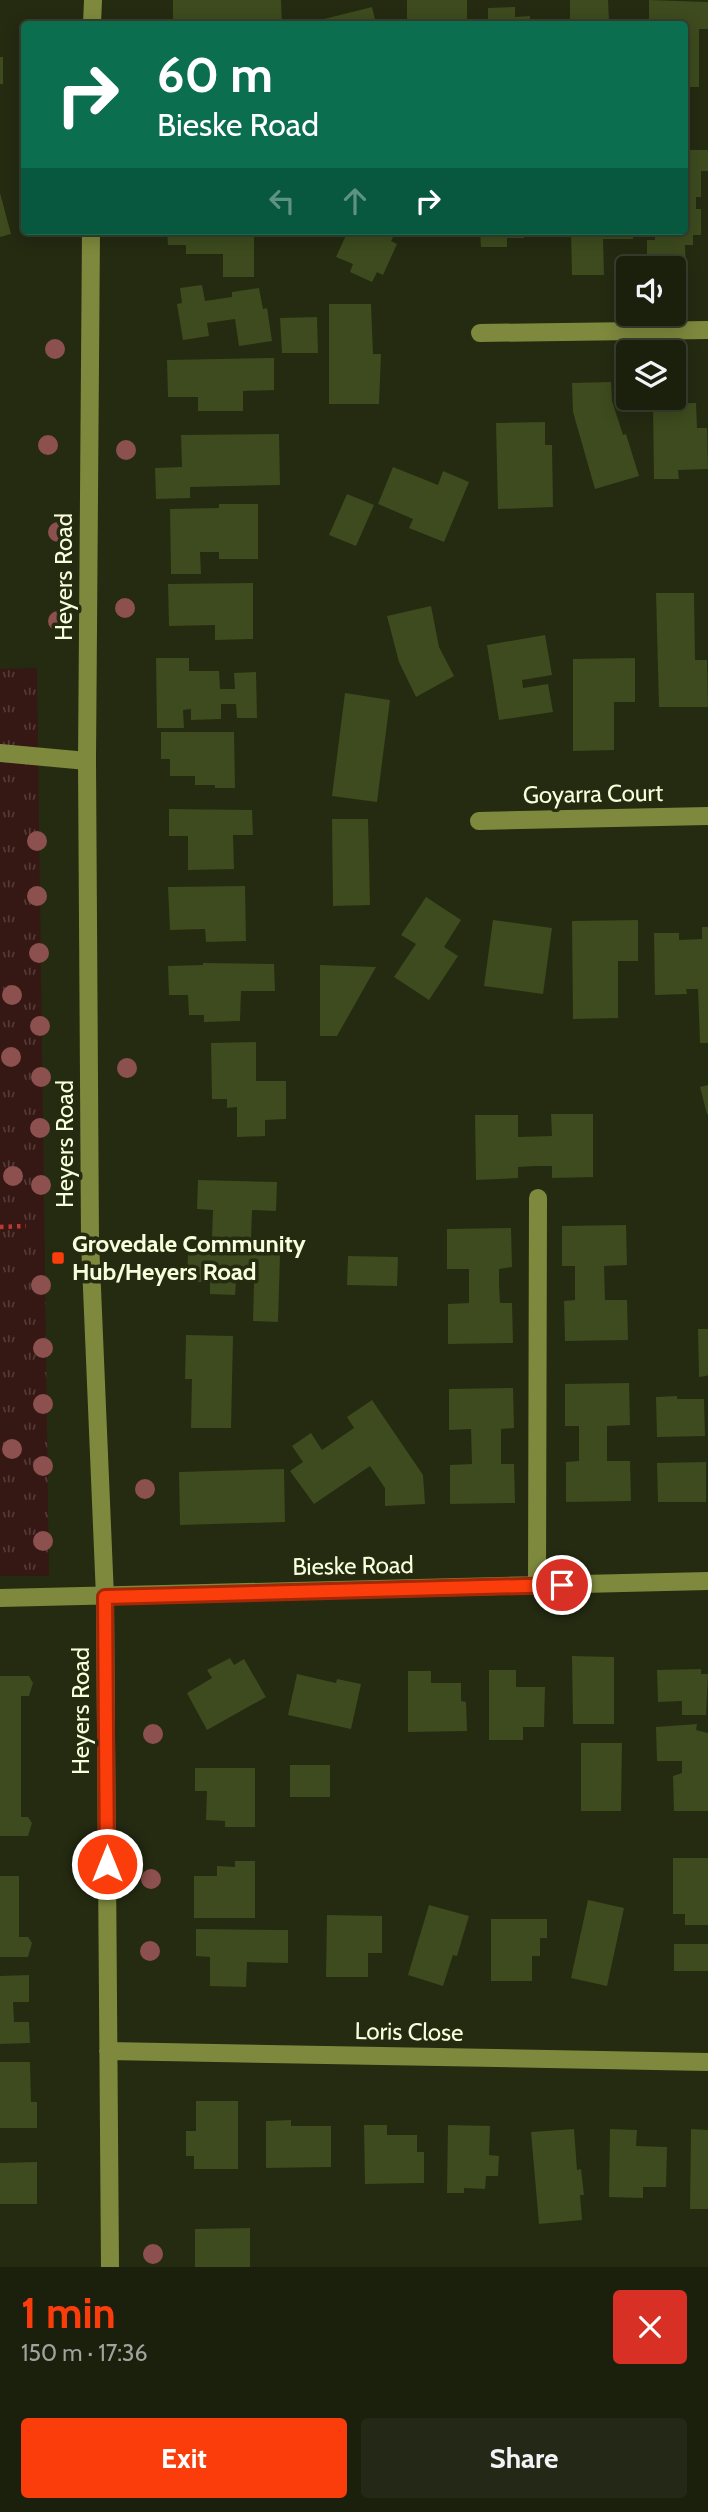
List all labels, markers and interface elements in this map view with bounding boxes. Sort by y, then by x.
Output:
text: 60 m [157,45,273,104]
icon: right [42,49,133,140]
text: Bieske Road [157,105,319,144]
icon: left [263,182,301,220]
icon: ahead [336,182,374,220]
icon: right [409,182,447,220]
map controls [616,256,686,410]
button: sound [616,256,686,326]
button: layers [616,340,686,410]
street label: Heyers Road [49,513,78,641]
street label: Goyarra Court [523,778,663,809]
street label: Heyers Road [50,1080,79,1208]
place label: Grovedale Community Hub/Heyers Road [72,1229,306,1286]
marker: Grovedale Community Hub/Heyers Road [50,1250,66,1266]
street label: Bieske Road [292,1550,414,1581]
pin [532,1555,592,1615]
icon: arrive [543,1566,581,1604]
street label: Heyers Road [66,1647,95,1775]
position arrow [70,1827,144,1901]
street label: Loris Close [354,2016,464,2047]
text: 1 min [21,2287,116,2339]
button: close [613,2290,687,2364]
text: 150 m · 17:36 [21,2339,148,2367]
button: Exit [21,2418,347,2498]
button: Share [361,2418,687,2498]

